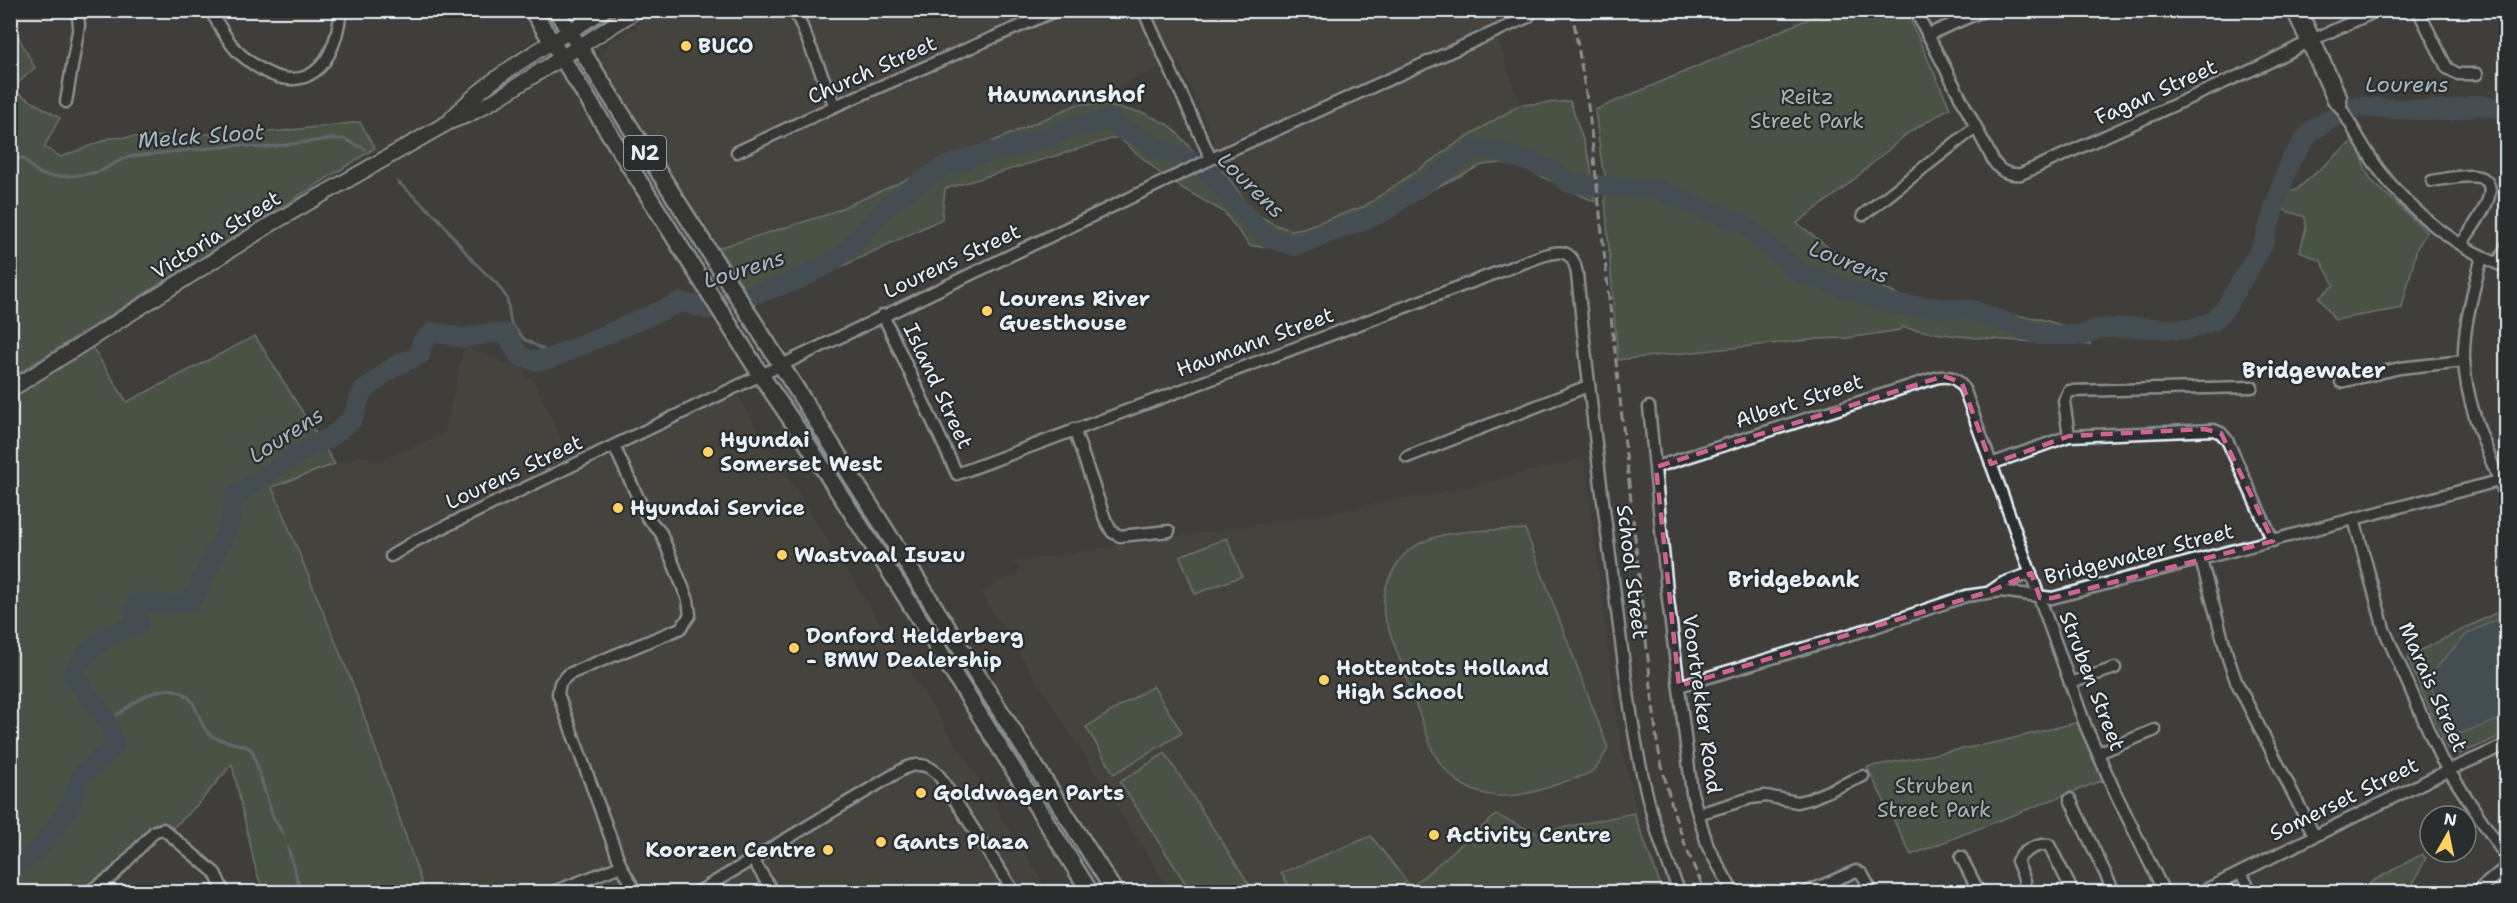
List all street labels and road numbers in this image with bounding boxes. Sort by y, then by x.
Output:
street label: Church Street [803,29,941,111]
street label: Fagan Street [2090,53,2222,131]
road number: N2 [624,136,666,170]
street label: Victoria Street [146,184,286,286]
street label: Lourens Street [879,217,1025,305]
street label: Haumann Street [1172,301,1338,383]
street label: Island Street [897,319,979,453]
street label: Albert Street [1732,367,1866,435]
street label: Lourens Street [441,428,587,516]
street label: School Street [1610,503,1654,641]
street label: Bridgewater Street [2041,517,2237,591]
street label: Struben Street [2052,607,2132,755]
street label: Voortrekker Road [1676,613,1728,795]
street label: Marais Street [2392,618,2474,756]
street label: Somerset Street [2265,751,2423,847]

